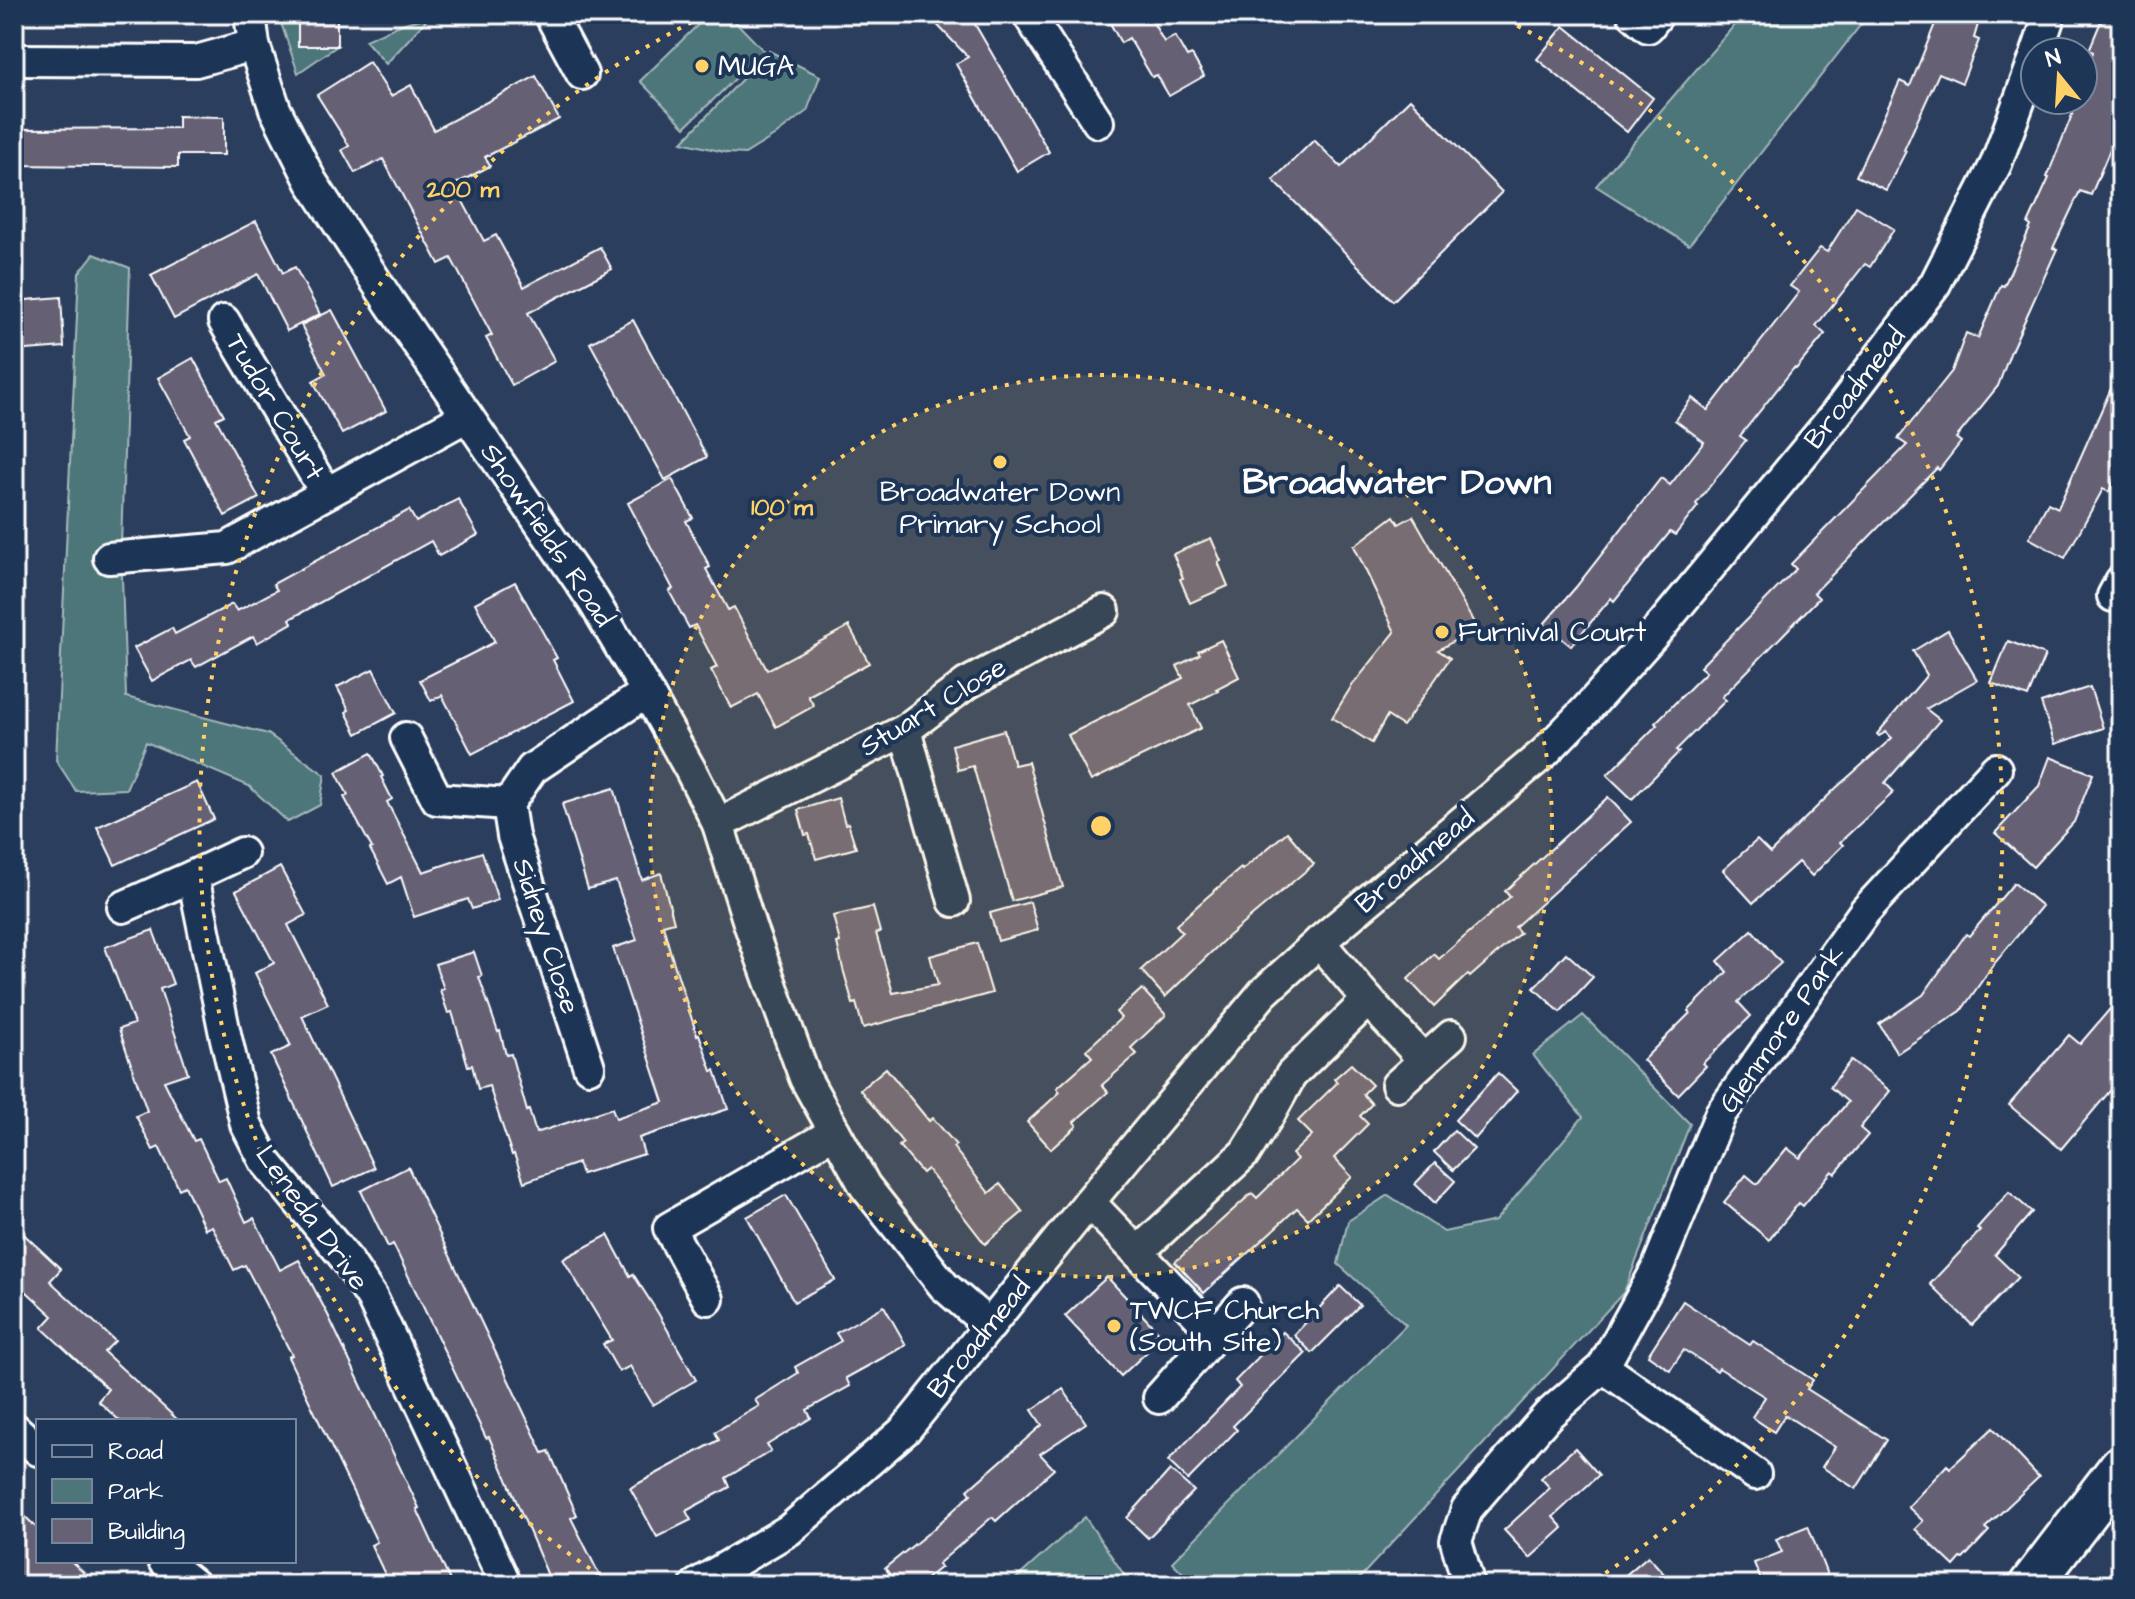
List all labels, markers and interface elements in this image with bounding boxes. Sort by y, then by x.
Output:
north arrow [2019,36,2099,116]
text: N [2042,41,2065,75]
place label: MUGA [718,47,794,86]
marker: MUGA [693,57,711,75]
text: 200 m [426,173,499,207]
street label: Broadmead [1795,319,1915,457]
street label: Tudor Court [216,326,335,488]
street label: Showfields Road [471,435,623,635]
marker: Broadwater Down Primary School [991,453,1009,471]
district label: Broadwater Down [1243,457,1551,508]
place label: Broadwater Down Primary School [880,473,1120,546]
text: 100 m [751,491,813,525]
place label: Furnival Court [1458,613,1647,652]
marker: Furnival Court [1433,623,1451,641]
street label: Stuart Close [852,648,1014,766]
street label: Broadmead [1347,799,1483,923]
centre of rings [1087,812,1115,840]
street label: Sidney Close [501,853,589,1019]
street label: Glenmore Park [1710,937,1854,1121]
street label: Leneda Drive [246,1137,378,1299]
street label: Broadmead [918,1269,1040,1407]
place label: TWCF Church (South Site) [1130,1291,1319,1362]
marker: TWCF Church (South Site) [1105,1317,1123,1335]
legend [36,1419,296,1563]
text: Road [108,1435,163,1469]
text: Park [108,1475,164,1509]
text: Building [108,1515,185,1550]

